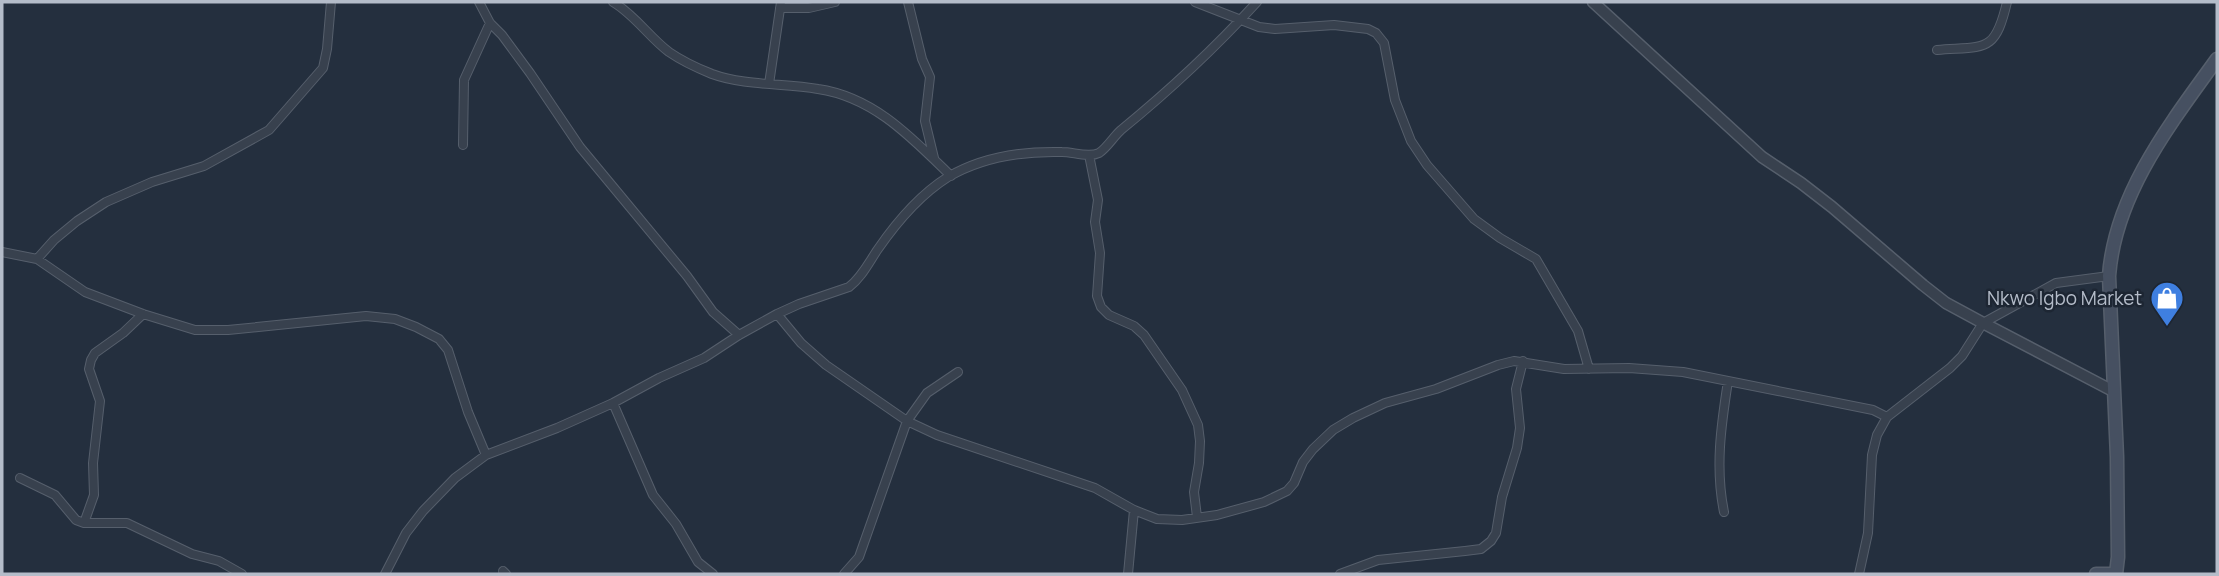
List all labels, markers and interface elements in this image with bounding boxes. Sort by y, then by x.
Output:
shop icon: Nkwo Igbo Market [2148,279,2186,328]
place label: Nkwo Igbo Market [1987,285,2142,311]

